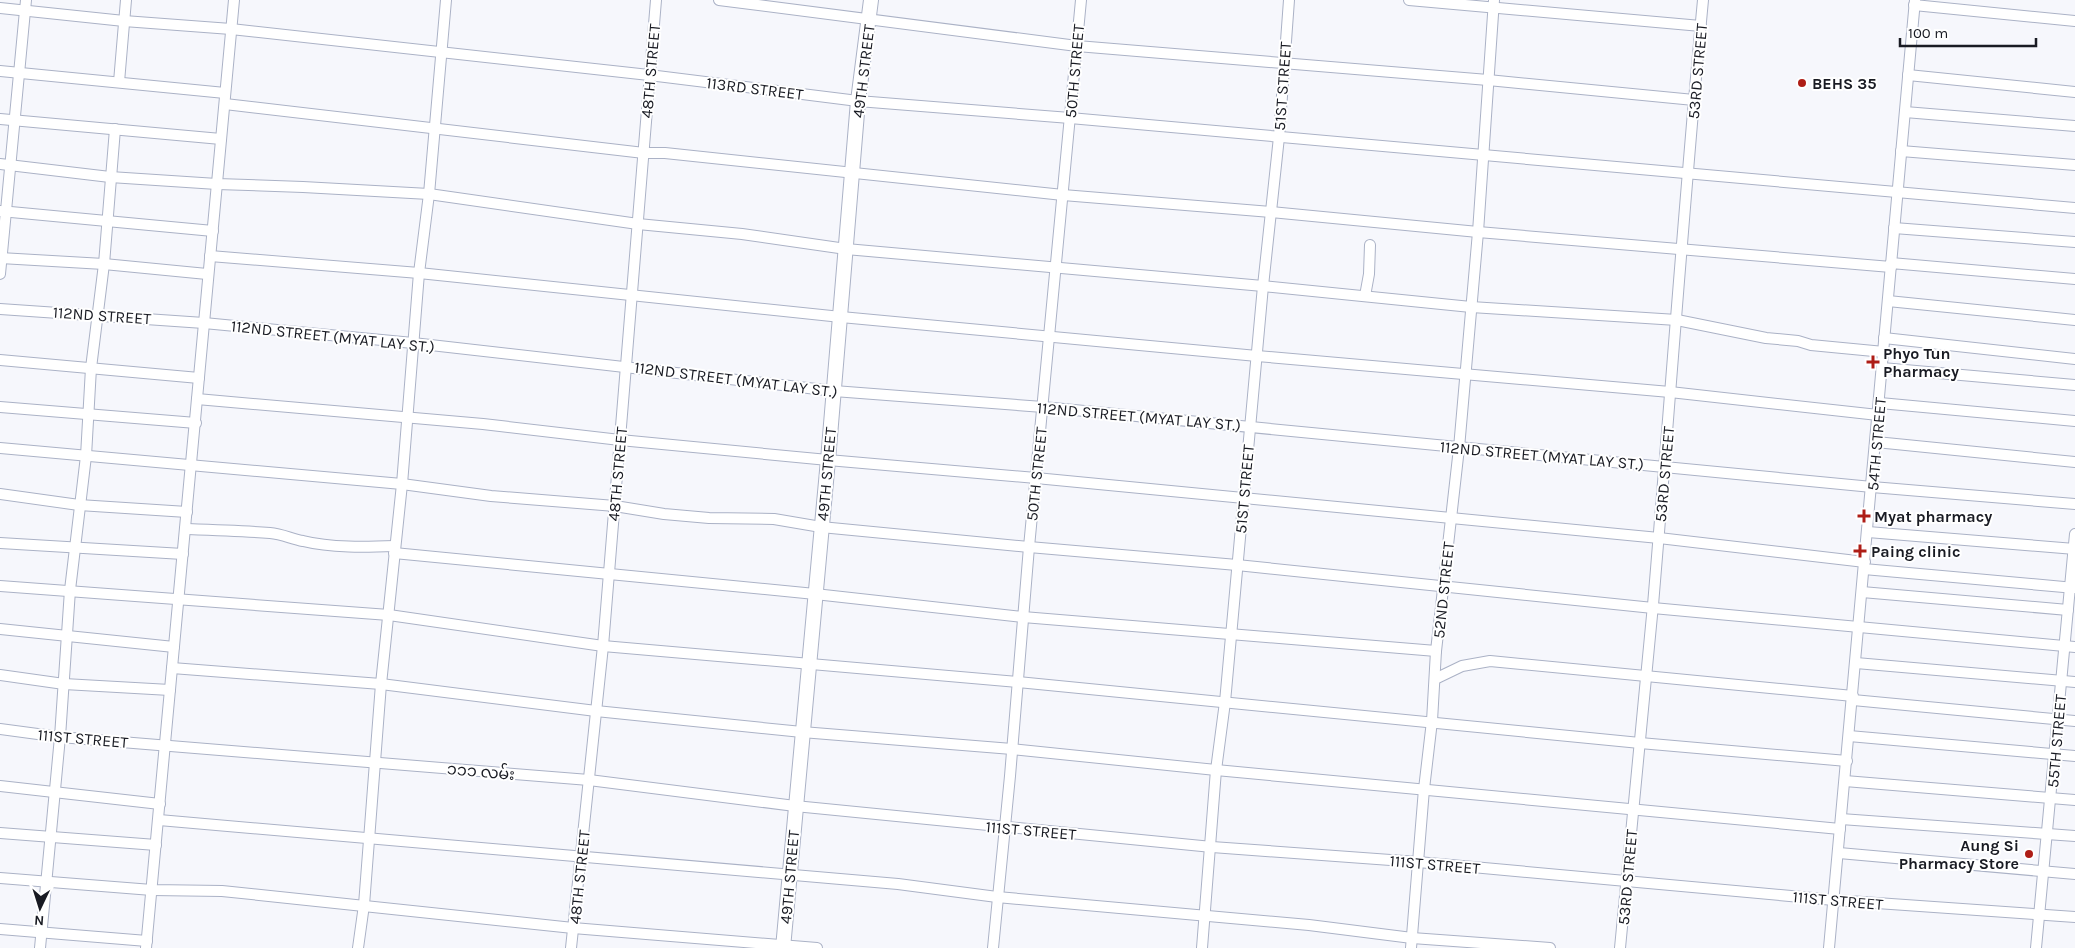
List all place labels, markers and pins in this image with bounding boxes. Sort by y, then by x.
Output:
place label: BEHS 35 [1812,74,1877,93]
marker: BEHS 35 [1796,77,1808,89]
place label: Phyo Tun Pharmacy [1883,344,1959,381]
marker: Phyo Tun Pharmacy [1867,356,1879,368]
place label: Myat pharmacy [1874,507,1992,526]
marker: Myat pharmacy [1858,510,1870,522]
place label: Paing clinic [1871,542,1961,561]
marker: Paing clinic [1853,544,1867,558]
place label: Aung Si Pharmacy Store [1899,836,2019,873]
marker: Aung Si Pharmacy Store [2023,848,2035,860]

